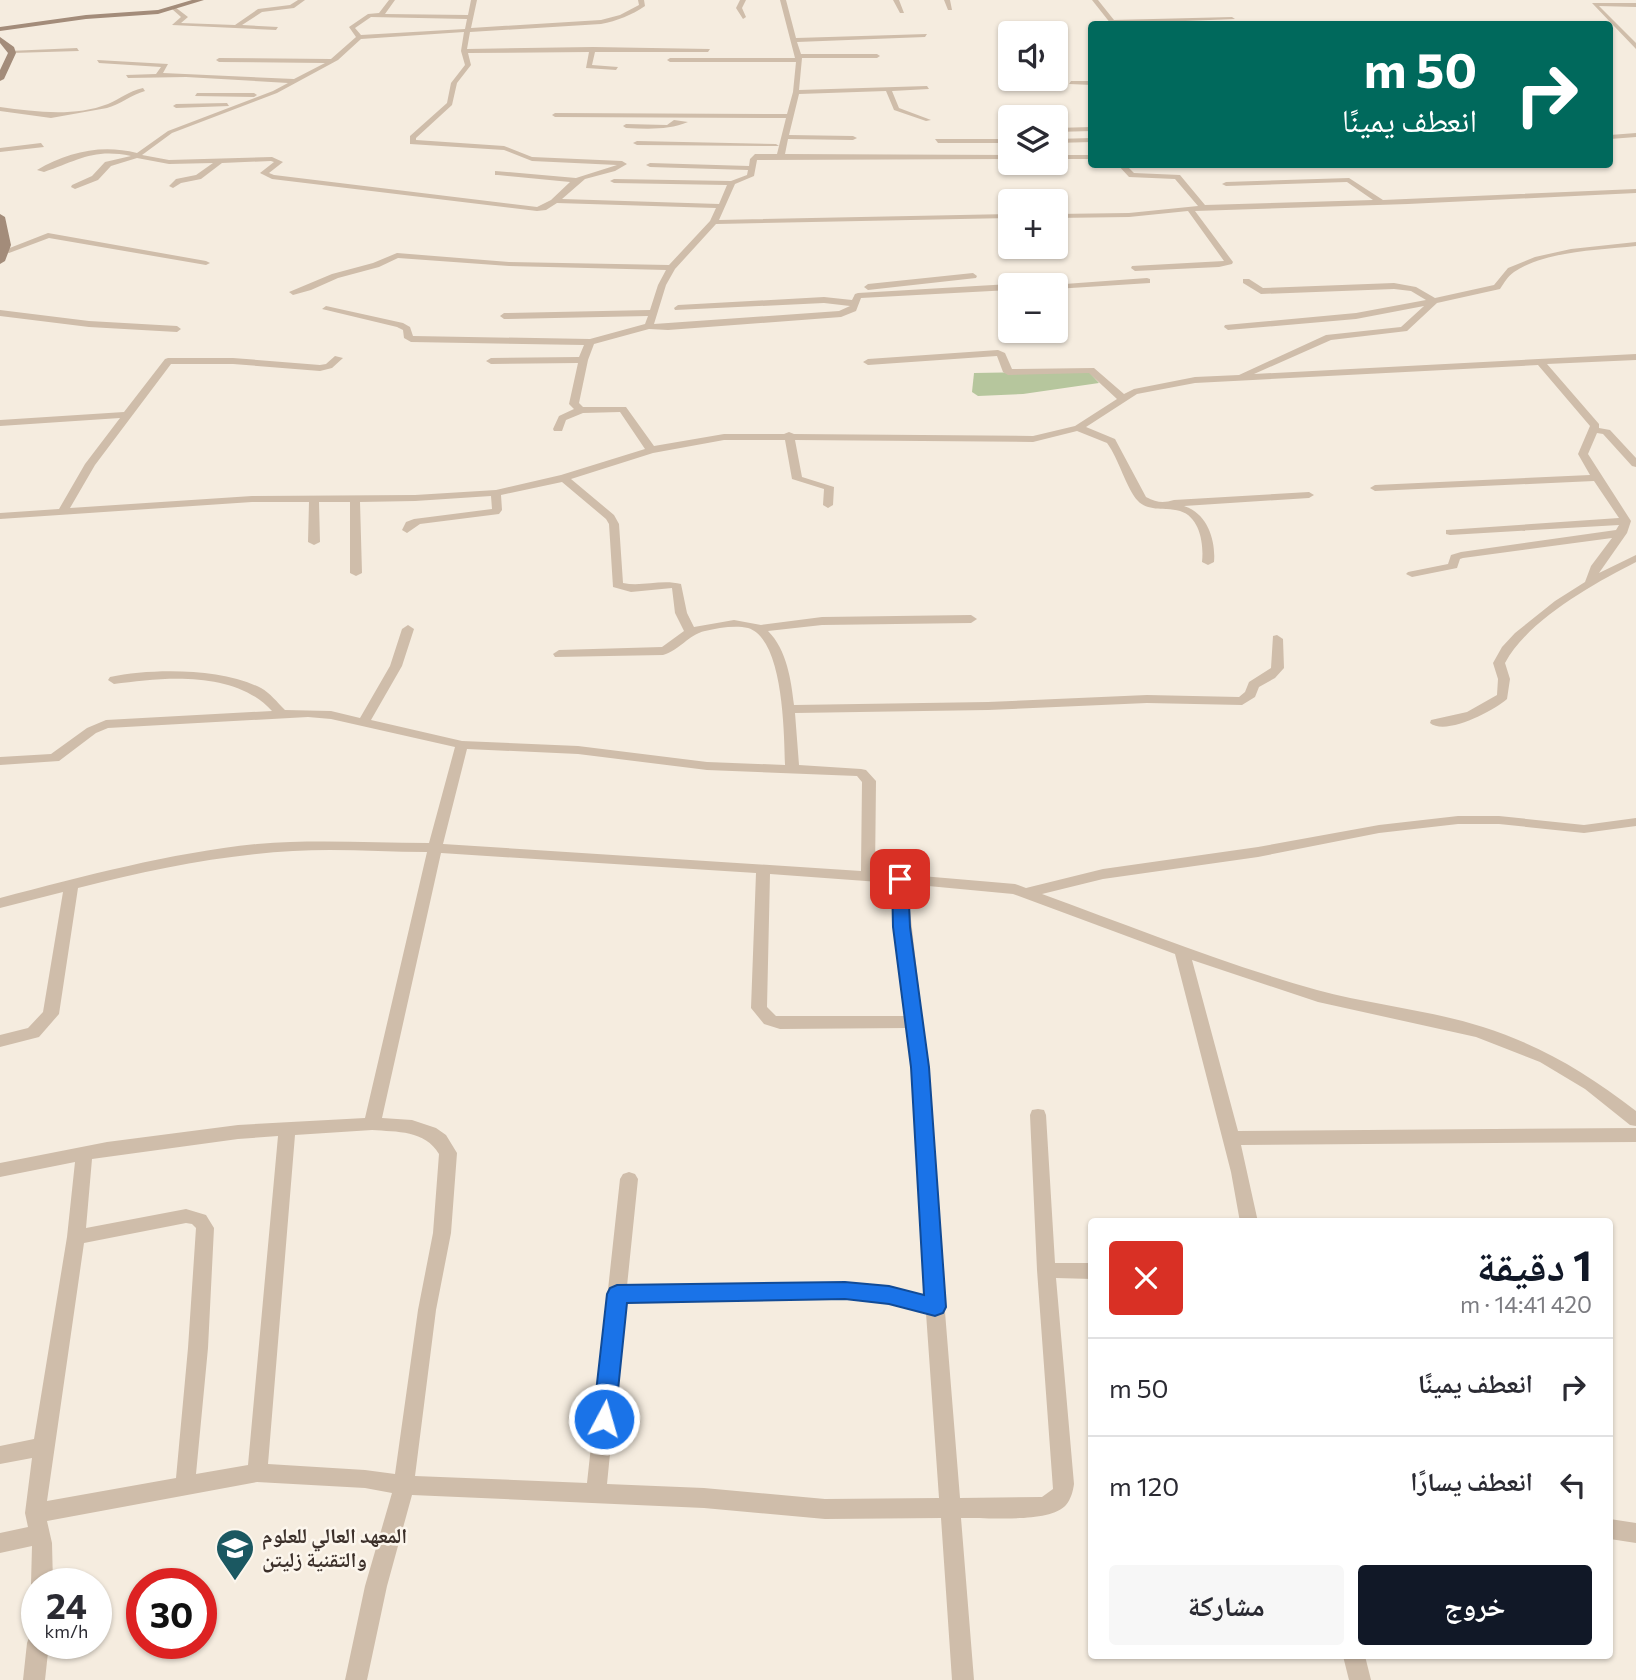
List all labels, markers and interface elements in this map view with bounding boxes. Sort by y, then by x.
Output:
map controls [998,21,1068,343]
button: sound [998,21,1068,91]
text: 50 m [1364,38,1477,98]
icon: right [1501,49,1592,140]
text: انعطف يمينًا [1342,99,1477,139]
button: layers [998,105,1068,175]
button: + [998,189,1068,259]
button: − [998,273,1068,343]
pin [870,849,930,909]
icon: arrive [881,860,919,898]
text: 1 دقيقة [1477,1238,1592,1290]
button: close [1109,1241,1183,1315]
text: 420 m · 14:41 [1460,1290,1592,1318]
text: انعطف يمينًا [1418,1367,1533,1398]
icon: right [1554,1368,1592,1406]
text: 50 m [1109,1372,1169,1403]
position arrow [567,1382,641,1456]
text: انعطف يسارًا [1410,1465,1533,1496]
icon: left [1554,1466,1592,1504]
text: 120 m [1109,1470,1179,1501]
place label: المعهد العالي للعلوم والتقنية زليتن [262,1522,407,1573]
school or university icon: المعهد العالي للعلوم والتقنية زليتن [214,1527,256,1582]
button: مشاركة [1109,1565,1344,1645]
button: خروج [1358,1565,1592,1645]
speed limit sign: 30 [126,1568,217,1659]
text: 24 [46,1583,87,1626]
text: km/h [45,1620,88,1642]

